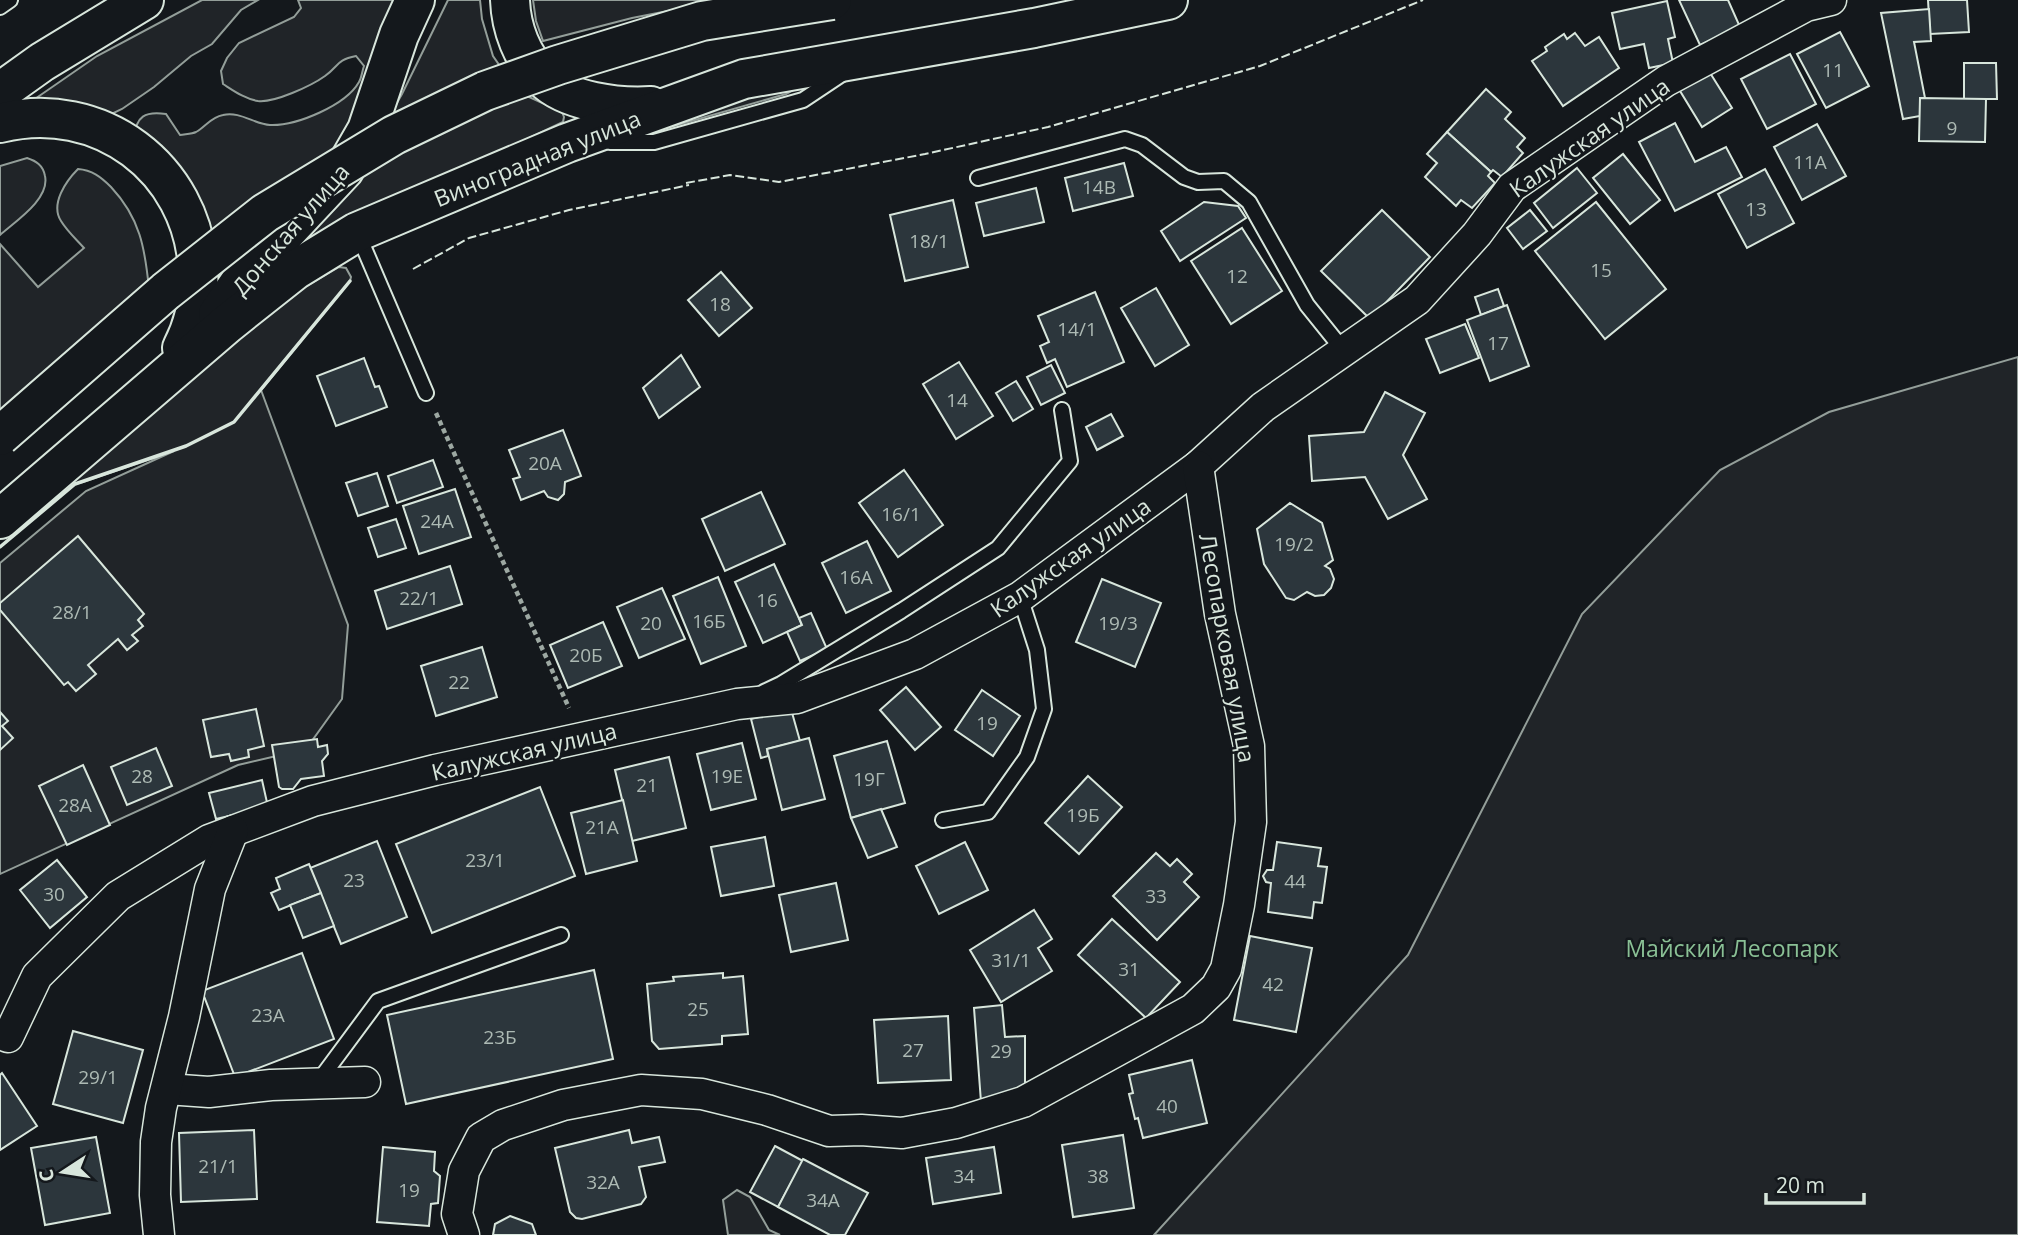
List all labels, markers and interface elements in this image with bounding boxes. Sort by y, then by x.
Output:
house number: 11 [1822,57,1844,83]
street label: Калужская улица [1502,70,1676,204]
street label: Виноградная улица [429,102,645,214]
house number: 9 [1947,115,1957,141]
house number: 11А [1793,149,1827,175]
street label: Донская улица [224,156,356,302]
house number: 14В [1082,174,1116,200]
house number: 13 [1745,196,1767,222]
house number: 18/1 [909,228,949,254]
house number: 15 [1590,257,1612,283]
house number: 12 [1226,263,1248,289]
house number: 18 [709,291,731,317]
house number: 14/1 [1057,316,1097,342]
house number: 17 [1487,330,1509,356]
house number: 14 [946,387,968,413]
house number: 20А [528,450,562,476]
street label: Калужская улица [983,490,1157,624]
house number: 16/1 [881,501,921,527]
house number: 24А [420,508,454,534]
street label: Лесопарковая улица [1192,531,1264,765]
house number: 19/2 [1274,531,1314,557]
house number: 16А [839,564,873,590]
house number: 22/1 [399,585,439,611]
house number: 16 [756,587,778,613]
house number: 28/1 [52,599,92,625]
house number: 16Б [692,608,726,634]
house number: 20 [640,610,662,636]
house number: 19/3 [1098,610,1138,636]
house number: 20Б [569,642,603,668]
house number: 22 [448,669,470,695]
house number: 19 [976,710,998,736]
street label: Калужская улица [428,714,620,788]
house number: 28 [131,763,153,789]
house number: 19Е [711,763,743,789]
house number: 19Г [853,766,885,792]
house number: 21 [636,772,658,798]
house number: 28А [58,792,92,818]
house number: 19Б [1066,802,1100,828]
house number: 21А [585,814,619,840]
house number: 23/1 [465,847,505,873]
house number: 23 [343,867,365,893]
house number: 44 [1284,868,1306,894]
house number: 30 [43,881,65,907]
house number: 33 [1145,883,1167,909]
park label: Майский Лесопарк [1625,932,1839,964]
house number: 31/1 [991,947,1031,973]
house number: 31 [1118,956,1140,982]
house number: 42 [1262,971,1284,997]
house number: 25 [687,996,709,1022]
house number: 23А [251,1002,285,1028]
house number: 23Б [483,1024,517,1050]
house number: 27 [902,1037,924,1063]
house number: 29 [990,1038,1012,1064]
house number: 29/1 [78,1064,118,1090]
house number: 40 [1156,1093,1178,1119]
north arrow [28,1137,98,1207]
house number: 21/1 [198,1153,238,1179]
scale bar [1766,1162,1864,1206]
house number: 34 [953,1163,975,1189]
house number: 38 [1087,1163,1109,1189]
text: С [32,1167,60,1184]
house number: 32А [586,1169,620,1195]
text: 20 m [1776,1171,1825,1199]
house number: 19 [398,1177,420,1203]
house number: 34А [806,1187,840,1213]

